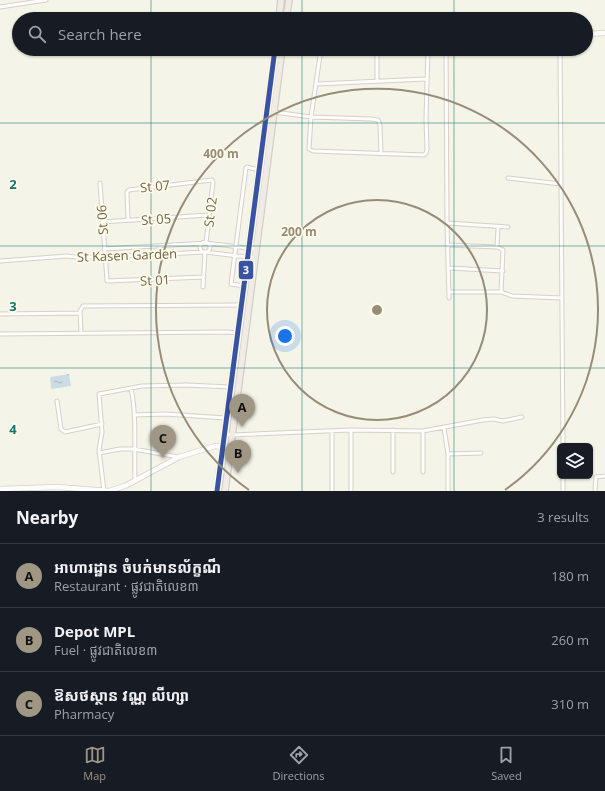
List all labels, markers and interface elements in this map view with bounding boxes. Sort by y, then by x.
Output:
search box [12,12,593,56]
icon: search [26,23,48,45]
text: Search here [58,24,142,44]
text: 400 m [203,145,239,162]
text: 2 [9,175,17,193]
street label: St 07 [139,175,171,197]
street label: St 02 [199,196,221,228]
street label: St 06 [92,204,112,236]
street label: St 05 [140,209,172,229]
text: 200 m [281,223,317,240]
street label: St Kasen Garden [77,244,177,266]
line badge: 3 [238,260,254,280]
text: 3 [243,262,249,277]
street label: St 01 [140,270,170,290]
text: 3 [9,297,17,315]
centre of rings [370,303,384,317]
your location [275,326,295,346]
pin: A [229,394,255,427]
text: 4 [9,420,17,438]
pin: C [150,425,176,458]
pin: B [225,440,251,473]
map controls [557,443,593,479]
button: layers [557,443,593,479]
text: Nearby [16,506,78,529]
text: 3 results [537,508,589,526]
text: អាហារដ្ឋាន ចំបក់មានល័ក្ខណ៏ [54,557,221,577]
text: A [25,567,33,585]
text: 180 m [551,567,589,585]
text: Restaurant · ផ្លូវជាតិលេខ៣ [54,577,199,595]
text: Depot MPL [54,621,135,641]
text: B [25,631,33,649]
text: 260 m [551,631,589,649]
text: Fuel · ផ្លូវជាតិលេខ៣ [54,641,157,659]
text: ឱសថស្ថាន វណ្ណ លីហ្សា [54,685,189,705]
text: C [25,695,33,713]
text: 310 m [551,695,589,713]
text: Pharmacy [54,705,114,723]
tab: Map [83,744,106,783]
tab: Directions [273,744,325,783]
tab: Saved [491,744,522,783]

